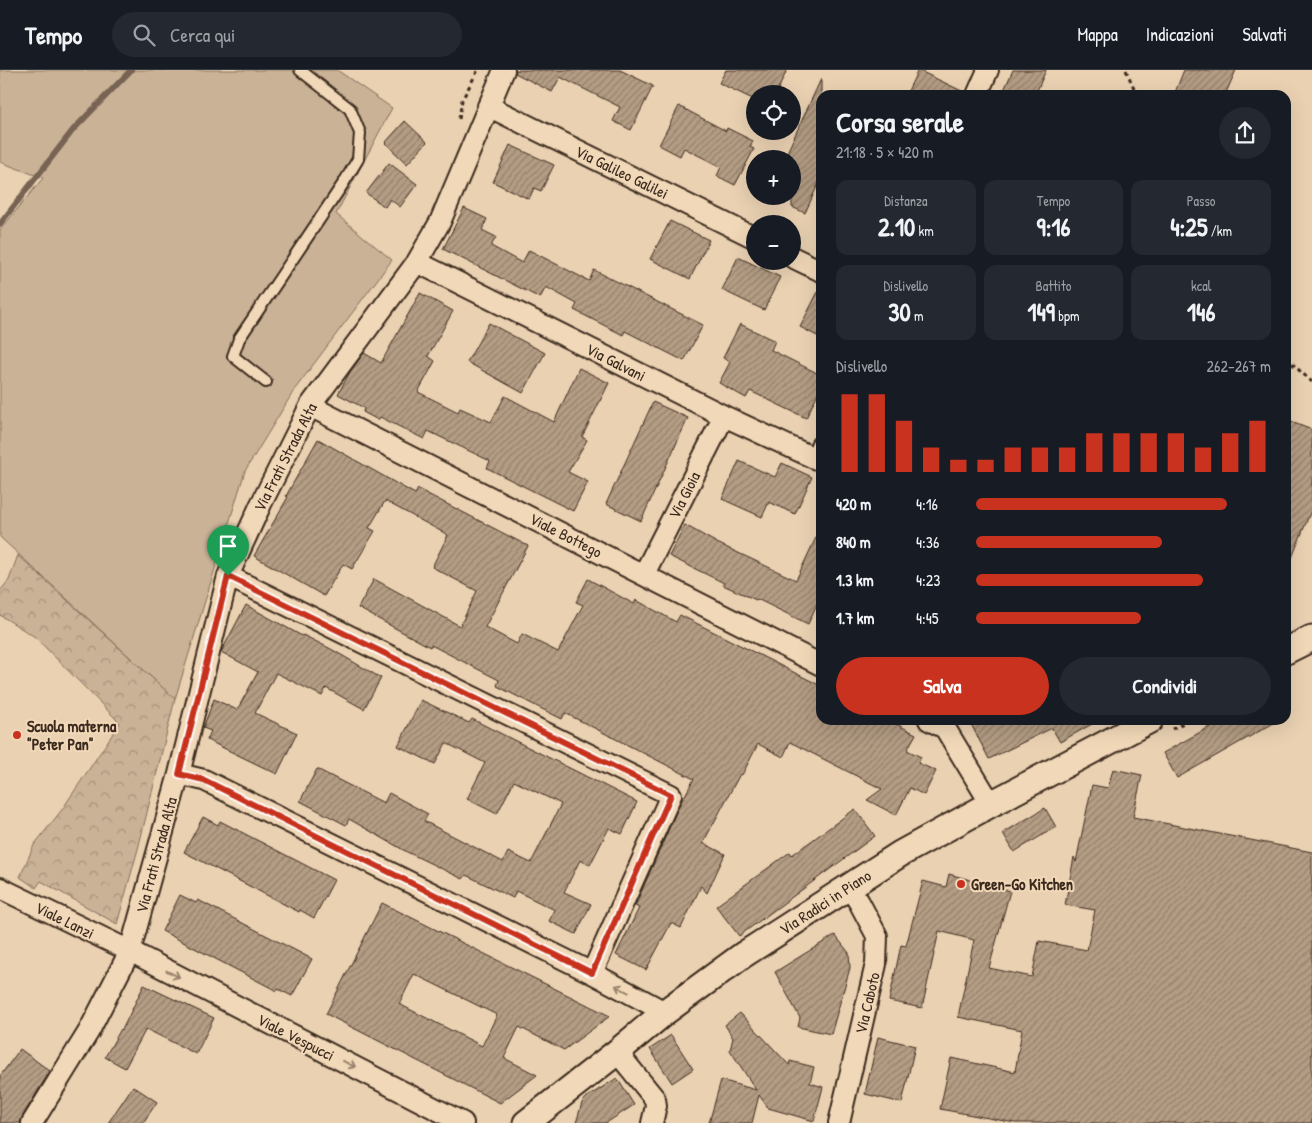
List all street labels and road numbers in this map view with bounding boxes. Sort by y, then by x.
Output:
street label: Via Galileo Galilei [572,140,672,204]
street label: Via Galvani [582,338,650,386]
street label: Via Frati Strada Alta [248,399,322,515]
street label: Via Gioia [663,468,705,522]
street label: Viale Bottego [526,507,607,563]
street label: Via Frati Strada Alta [130,795,182,915]
street label: Via Radici in Piano [775,864,876,940]
street label: Viale Lanzi [32,896,98,944]
street label: Via Caboto [849,970,885,1036]
street label: Viale Vespucci [254,1008,338,1066]

